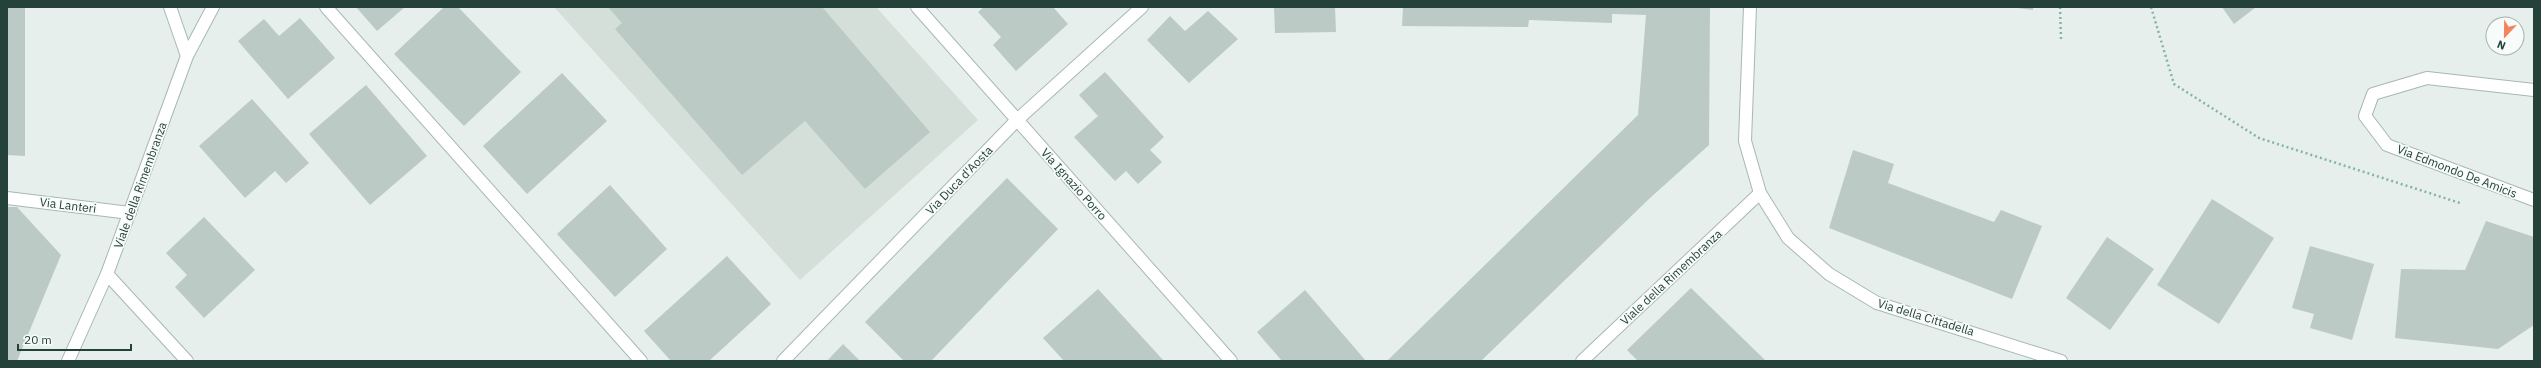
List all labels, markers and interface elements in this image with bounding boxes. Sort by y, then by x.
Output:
north arrow [2485,16,2525,56]
text: N [2495,37,2508,53]
street label: Viale della Rimembranza [110,119,170,250]
street label: Via Edmondo De Amicis [2395,141,2519,201]
street label: Via Duca d'Aosta [922,142,996,217]
street label: Via Ignazio Porro [1038,145,1110,223]
street label: Via Lanteri [39,194,97,216]
street label: Viale della Rimembranza [1617,226,1725,328]
street label: Via della Cittadella [1876,295,1977,339]
scale bar [18,326,131,352]
text: 20 m [24,332,52,347]

